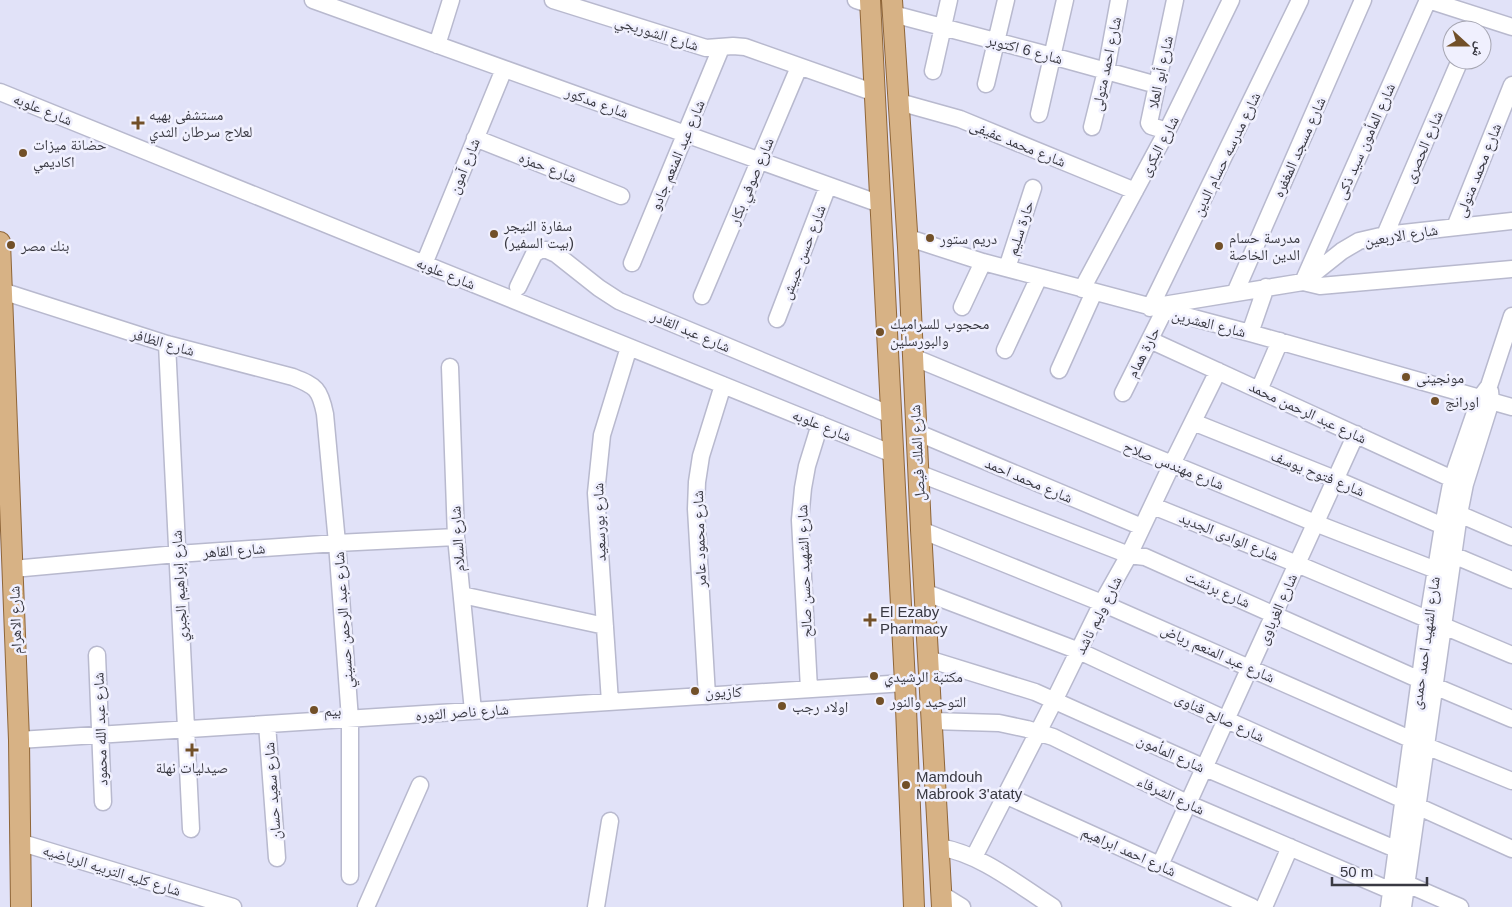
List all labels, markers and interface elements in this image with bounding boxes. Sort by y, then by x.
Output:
street label: شارع الشوربجي [612,12,701,57]
street label: شارع احمد متولى [1088,15,1126,113]
north arrow [1442,20,1492,70]
street label: شارع 6 اكتوبر [984,30,1065,69]
street label: شارع أبو العلا [1144,34,1178,110]
text: ش [1468,39,1489,60]
street label: شارع المأمون سيد ذكى [1332,80,1400,203]
street label: شارع مدكور [562,82,631,123]
street label: شارع مدرسه حسام الدين [1189,89,1265,220]
street label: شارع علوبه [10,90,75,130]
street label: شارع مسجد المغفره [1269,94,1331,201]
street label: شارع عبد المنعم جادو [646,97,710,213]
place label: مستشفى بهيه لعلاج سرطان الثدي [149,106,252,143]
street label: شارع الحصرى [1400,108,1448,186]
street label: شارع البكرى [1136,113,1184,180]
marker: مستشفى بهيه لعلاج سرطان الثدي [131,116,145,130]
street label: شارع محمد عفيفى [967,116,1069,172]
street label: شارع محمد متولى [1451,120,1506,220]
street label: شارع آمون [445,135,485,197]
street label: شارع صوفي بكار [725,135,781,229]
place label: حضانة ميزات اكاديمي [33,136,107,173]
marker: حضانة ميزات اكاديمي [17,147,29,159]
street label: شارع حمزه [516,148,579,188]
street label: حارة سليم [1003,198,1039,258]
street label: شارع حسن حبيش [777,202,831,302]
place label: سفارة النيجر (بيت السفير) [503,217,574,252]
street label: شارع الاربعين [1363,221,1439,251]
marker: سفارة النيجر (بيت السفير) [488,228,500,240]
place label: مدرسة حسام الدين الخاصة [1229,229,1300,265]
place label: دريم ستور [939,230,997,249]
marker: دريم ستور [924,232,936,244]
place label: بنك مصر [20,237,69,255]
marker: بنك مصر [5,239,17,251]
marker: مدرسة حسام الدين الخاصة [1213,240,1225,252]
street label: شارع علوبه [413,254,478,294]
street label: شارع عبد القادر [647,306,733,357]
street label: شارع العشرين [1170,306,1248,342]
place label: محجوب للسراميك والبورسلين [890,315,989,351]
street label: حارة همام [1123,324,1165,381]
street label: شارع الظافر [128,325,197,361]
marker: محجوب للسراميك والبورسلين [874,326,886,338]
place label: مونجينى [1416,369,1464,388]
marker: مونجينى [1400,371,1412,383]
street label: شارع عبد الرحمن محمد [1246,377,1370,449]
place label: اورانج [1445,393,1479,412]
marker: اورانج [1429,395,1441,407]
street label: شارع الملك فيصل [906,404,930,502]
street label: شارع علوبه [789,406,854,446]
street label: شارع مهندس صلاح [1121,437,1227,495]
street label: شارع فتوح يوسف [1268,446,1367,501]
street label: شارع محمد احمد [982,454,1075,508]
street label: شارع بورسعيد [589,482,611,561]
street label: شارع محمود عامر [689,490,711,589]
street label: شارع الشهيد حسن صالح [793,504,817,638]
street label: شارع السلام [446,505,470,572]
street label: شارع الوادى الجديد [1176,508,1281,566]
street label: شارع إبراهيم الجبري [168,530,194,642]
street label: شارع القاهر [201,539,266,563]
street label: شارع عبد الرحمن حسيني [330,551,360,689]
street label: شارع برنشت [1182,567,1253,613]
street label: شارع الغرباوى [1254,571,1302,648]
street label: شارع وليم ناشد [1071,573,1127,658]
street label: شارع الشهيد احمد حمدى [1407,575,1445,711]
street label: شارع الاهرام [5,585,27,655]
place label: El Ezaby Pharmacy [880,603,948,637]
marker: El Ezaby Pharmacy [864,614,876,626]
street label: شارع عبد المنعم رياض [1158,620,1278,688]
place label: مكتبة الرشيدي [884,668,963,688]
marker: مكتبة الرشيدي [868,670,880,682]
street label: شارع عبد الله محمود [90,672,112,786]
place label: كازيون [705,683,742,702]
marker: كازيون [689,685,701,697]
street label: شارع صالح قناوى [1172,689,1267,747]
place label: التوحيد والنور [889,693,966,711]
marker: التوحيد والنور [874,695,886,707]
place label: اولاد رجب [792,698,848,716]
street label: شارع ناصر الثوره [415,700,510,726]
marker: اولاد رجب [776,700,788,712]
place label: بيم [324,702,341,721]
marker: بيم [308,704,320,716]
street label: شارع المأمون [1134,731,1207,777]
street label: شارع سعيد حسان [260,742,286,840]
marker: صيدليات نهلة [186,744,198,756]
place label: صيدليات نهلة [156,759,228,777]
place label: Mamdouh Mabrook 3'ataty [916,768,1023,802]
street label: شارع الشرفاء [1134,772,1207,820]
marker: Mamdouh Mabrook 3'ataty [900,779,912,791]
street label: شارع احمد ابراهيم [1078,823,1179,881]
street label: شارع كليه التربيه الرياضيه [40,841,183,901]
scale bar [1332,854,1427,886]
text: 50 m [1340,863,1373,880]

